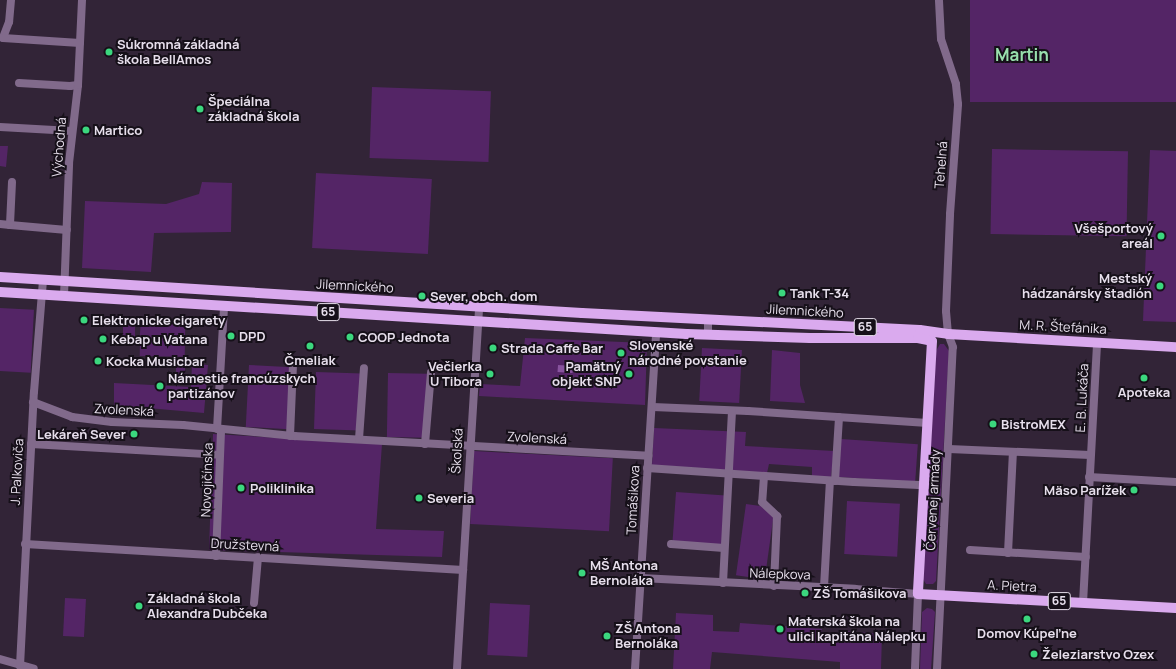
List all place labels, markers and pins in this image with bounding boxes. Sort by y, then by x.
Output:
place label: Súkromná základná škola BellAmos [117,37,239,68]
marker: Súkromná základná škola BellAmos [104,47,114,57]
place label: Špeciálna základná škola [208,94,299,125]
marker: Špeciálna základná škola [195,104,205,114]
place label: Martico [94,122,142,138]
marker: Martico [81,125,91,135]
place label: Všešportový areál [1074,221,1153,252]
marker: Všešportový areál [1156,231,1166,241]
place label: Mestský hádzanársky štadión [1022,271,1152,302]
marker: Mestský hádzanársky štadión [1155,281,1165,291]
place label: Tank T-34 [790,285,849,301]
place label: Sever, obch. dom [430,288,538,304]
marker: Tank T-34 [777,288,787,298]
marker: Sever, obch. dom [417,291,427,301]
place label: Elektronicke cigarety [92,312,225,328]
marker: Elektronicke cigarety [79,315,89,325]
place label: DPD [239,328,266,344]
place label: COOP Jednota [358,329,450,345]
place label: Kebap u Vatana [111,331,208,347]
marker: DPD [226,331,236,341]
marker: COOP Jednota [345,332,355,342]
marker: Kebap u Vatana [98,334,108,344]
place label: Slovenské národné povstanie [629,338,747,369]
place label: Strada Caffe Bar [501,340,603,356]
marker: Čmeliak [305,341,315,351]
marker: Strada Caffe Bar [488,343,498,353]
marker: Slovenské národné povstanie [616,348,626,358]
place label: Čmeliak [285,352,335,368]
place label: Kocka Musicbar [106,353,205,369]
marker: Kocka Musicbar [93,356,103,366]
place label: Večierka U Tibora [428,359,482,390]
place label: Pamätný objekt SNP [552,359,621,390]
marker: Večierka U Tibora [485,369,495,379]
marker: Pamätný objekt SNP [624,369,634,379]
place label: Námestie francúzskych partizánov [168,371,316,402]
marker: Apoteka [1139,373,1149,383]
marker: Námestie francúzskych partizánov [155,381,165,391]
place label: Apoteka [1118,384,1170,400]
place label: BistroMEX [1001,416,1066,432]
marker: BistroMEX [988,419,998,429]
place label: Lekáreň Sever [37,426,126,442]
marker: Lekáreň Sever [129,429,139,439]
place label: Poliklinika [250,480,314,496]
marker: Poliklinika [235,482,247,494]
place label: Mäso Parížek [1044,482,1126,498]
marker: Mäso Parížek [1129,485,1139,495]
place label: Severia [427,490,474,506]
marker: Severia [414,493,424,503]
place label: MŠ Antona Bernoláka [590,558,658,589]
marker: MŠ Antona Bernoláka [577,568,587,578]
place label: ZŠ Tomášikova [813,585,906,601]
marker: ZŠ Tomášikova [800,588,810,598]
place label: Základná škola Alexandra Dubčeka [147,591,267,622]
marker: Základná škola Alexandra Dubčeka [134,601,144,611]
place label: Materská škola na ulici kapitána Nálepku [788,614,926,645]
marker: Domov Kúpeľne [1022,614,1032,624]
place label: ZŠ Antona Bernoláka [615,621,681,652]
marker: Materská škola na ulici kapitána Nálepku [775,624,785,634]
place label: Domov Kúpeľne [977,625,1077,641]
marker: ZŠ Antona Bernoláka [602,631,612,641]
place label: Železiarstvo Ozex [1042,646,1154,662]
marker: Železiarstvo Ozex [1029,649,1039,659]

